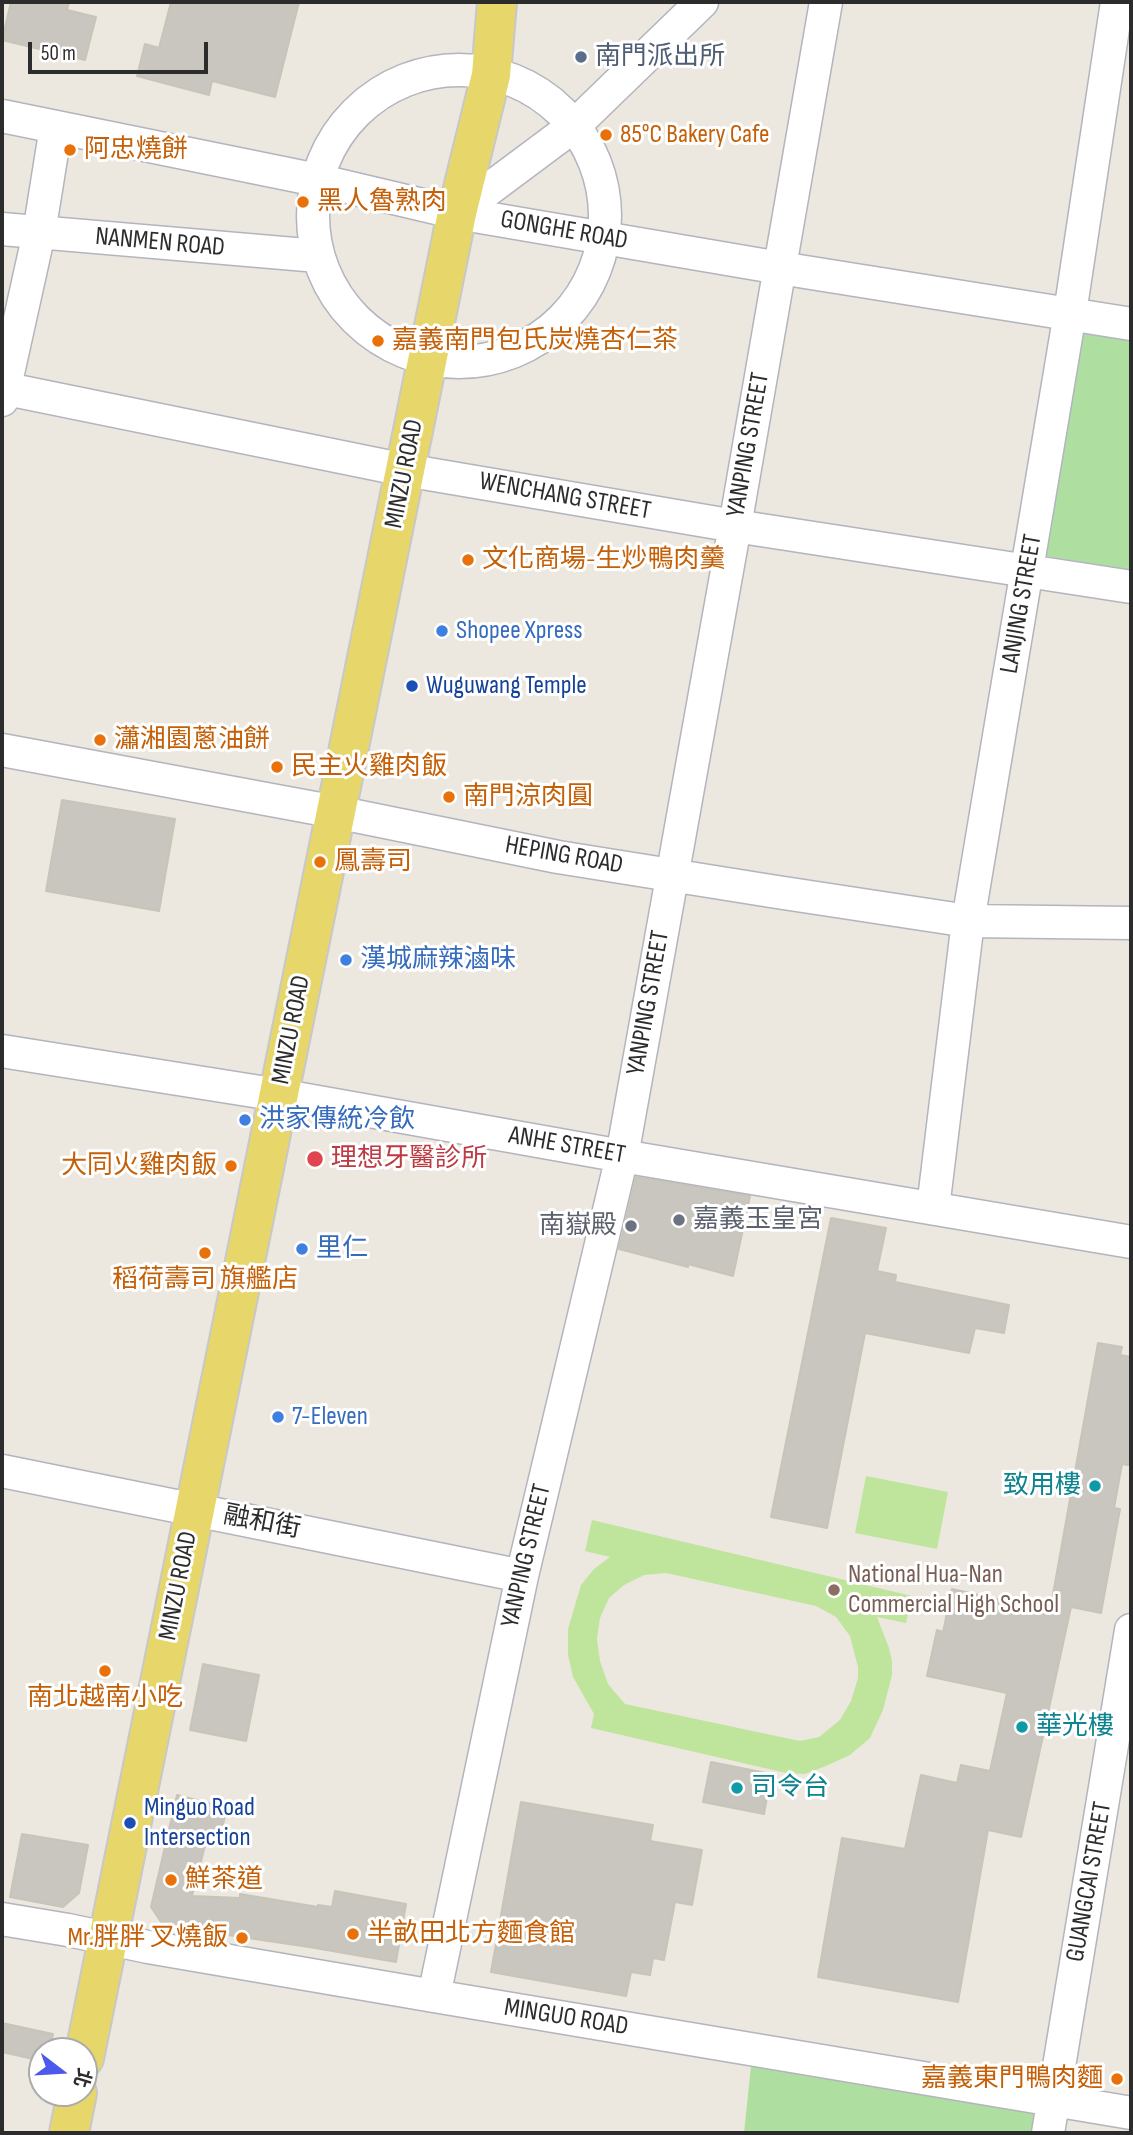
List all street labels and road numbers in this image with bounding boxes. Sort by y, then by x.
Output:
street label: GONGHE ROAD [498,204,630,258]
street label: NANMEN ROAD [94,222,226,264]
street label: YANPING STREET [721,370,777,520]
street label: MINZU ROAD [379,417,431,531]
street label: WENCHANG STREET [477,467,653,527]
street label: LANJING STREET [994,532,1050,676]
street label: HEPING ROAD [503,830,625,882]
street label: YANPING STREET [621,928,677,1078]
street label: MINZU ROAD [266,973,318,1087]
street label: ANHE STREET [506,1120,628,1172]
street label: YANPING STREET [495,1481,559,1631]
street label: 融和街 [221,1500,303,1546]
street label: MINZU ROAD [153,1529,205,1643]
street label: GUANGCAI STREET [1061,1800,1119,1964]
street label: MINGUO ROAD [502,1993,630,2043]

